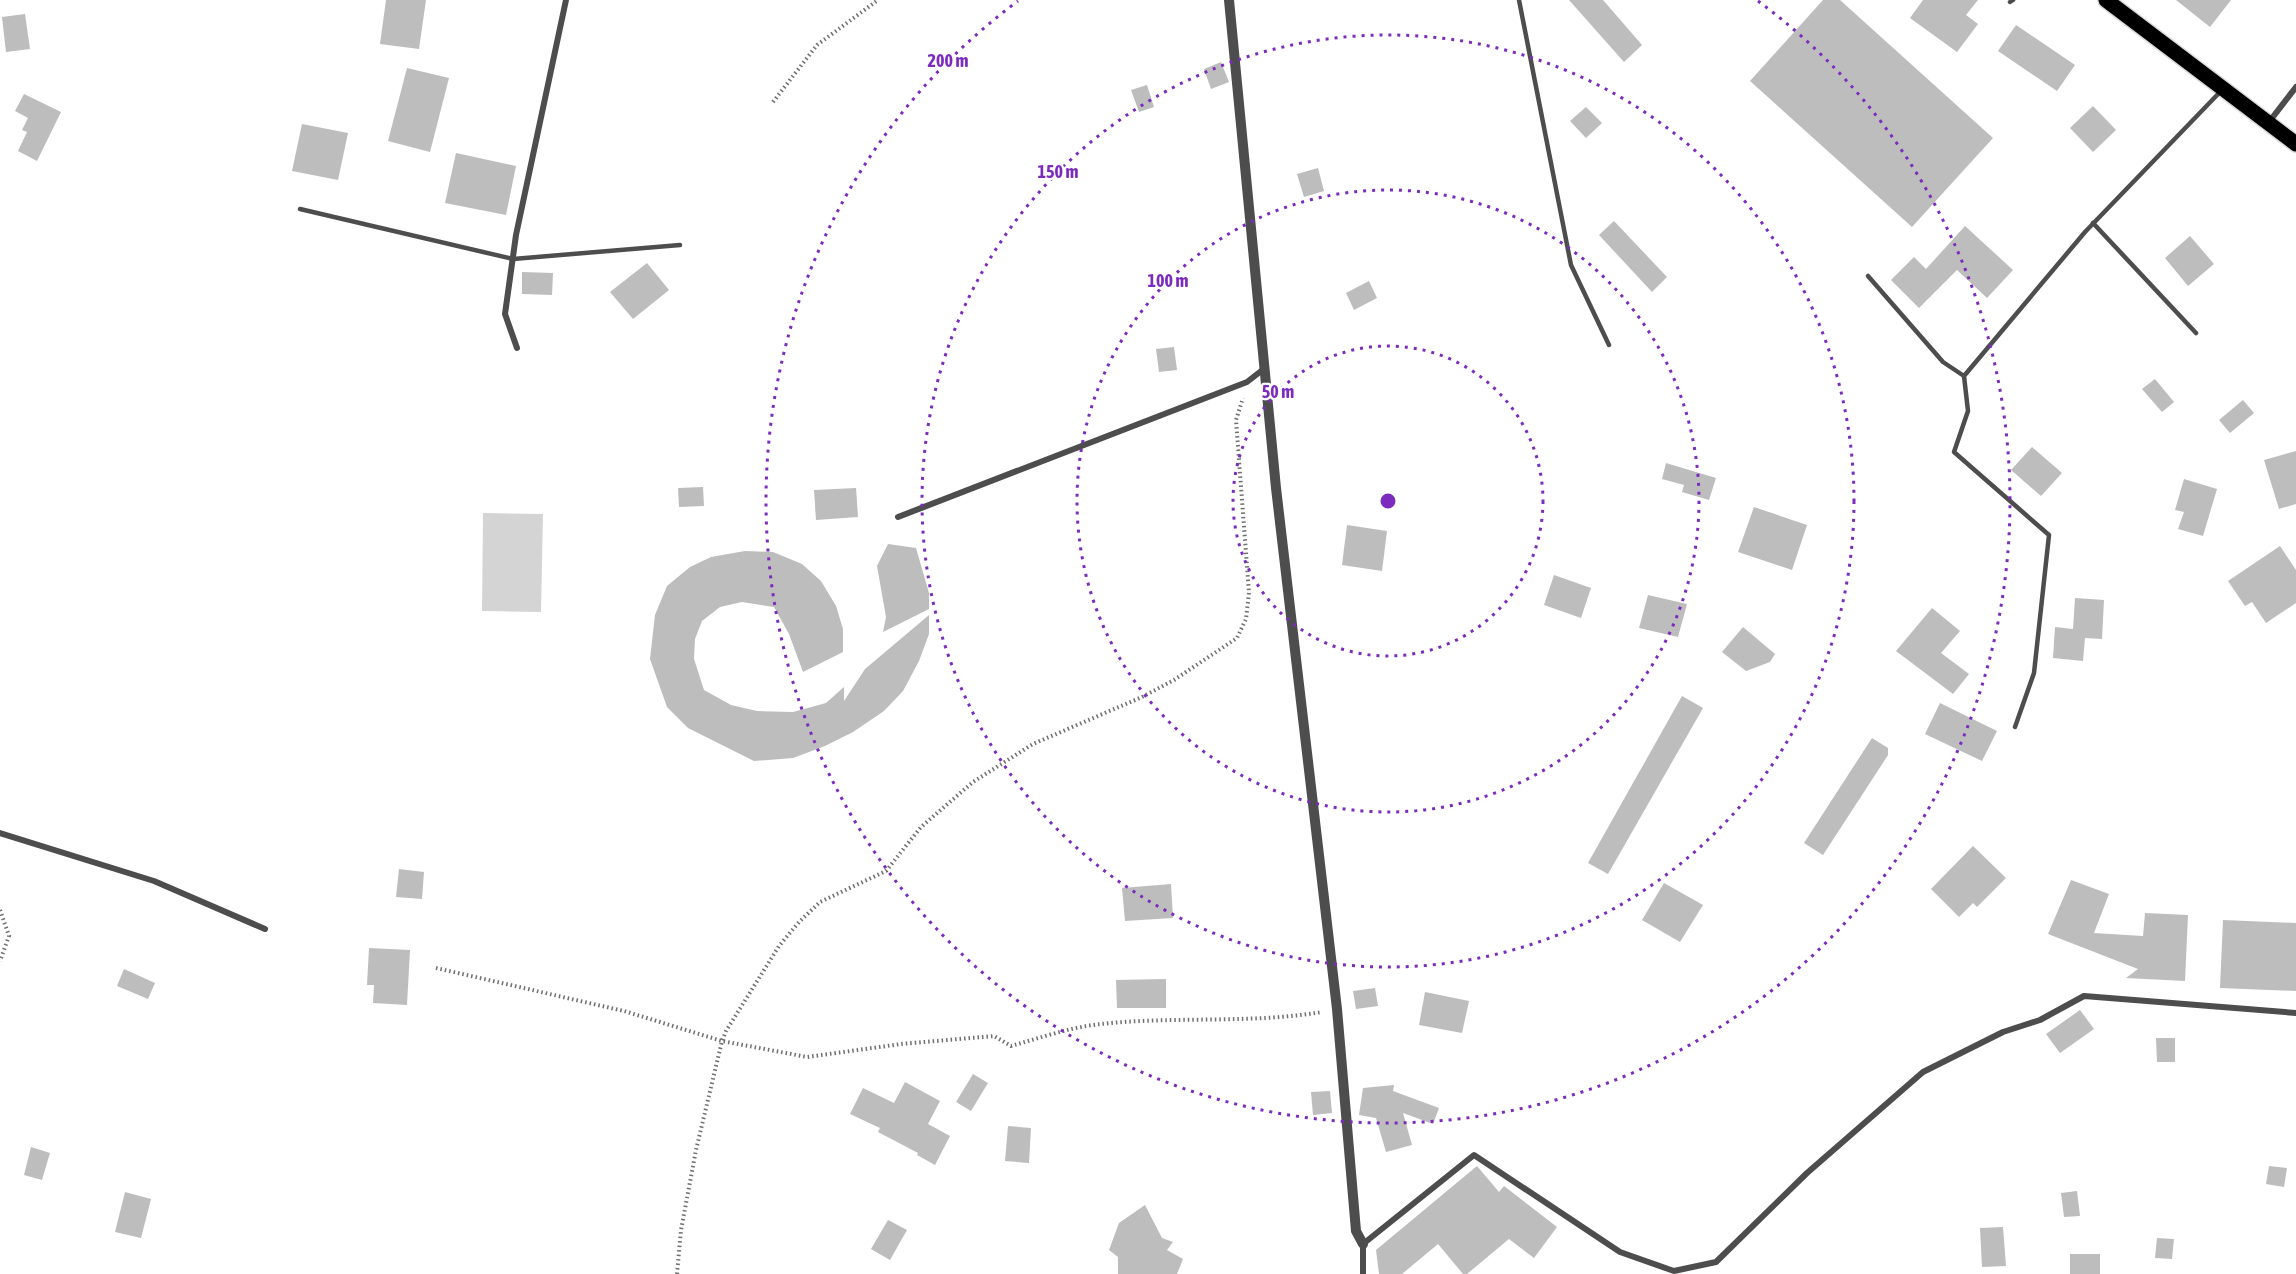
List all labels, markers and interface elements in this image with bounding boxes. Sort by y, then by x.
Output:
text: 200 m [928,50,968,71]
text: 150 m [1038,161,1078,182]
text: 100 m [1148,270,1188,291]
text: 50 m [1262,381,1294,402]
centre of rings [1378,491,1398,511]

